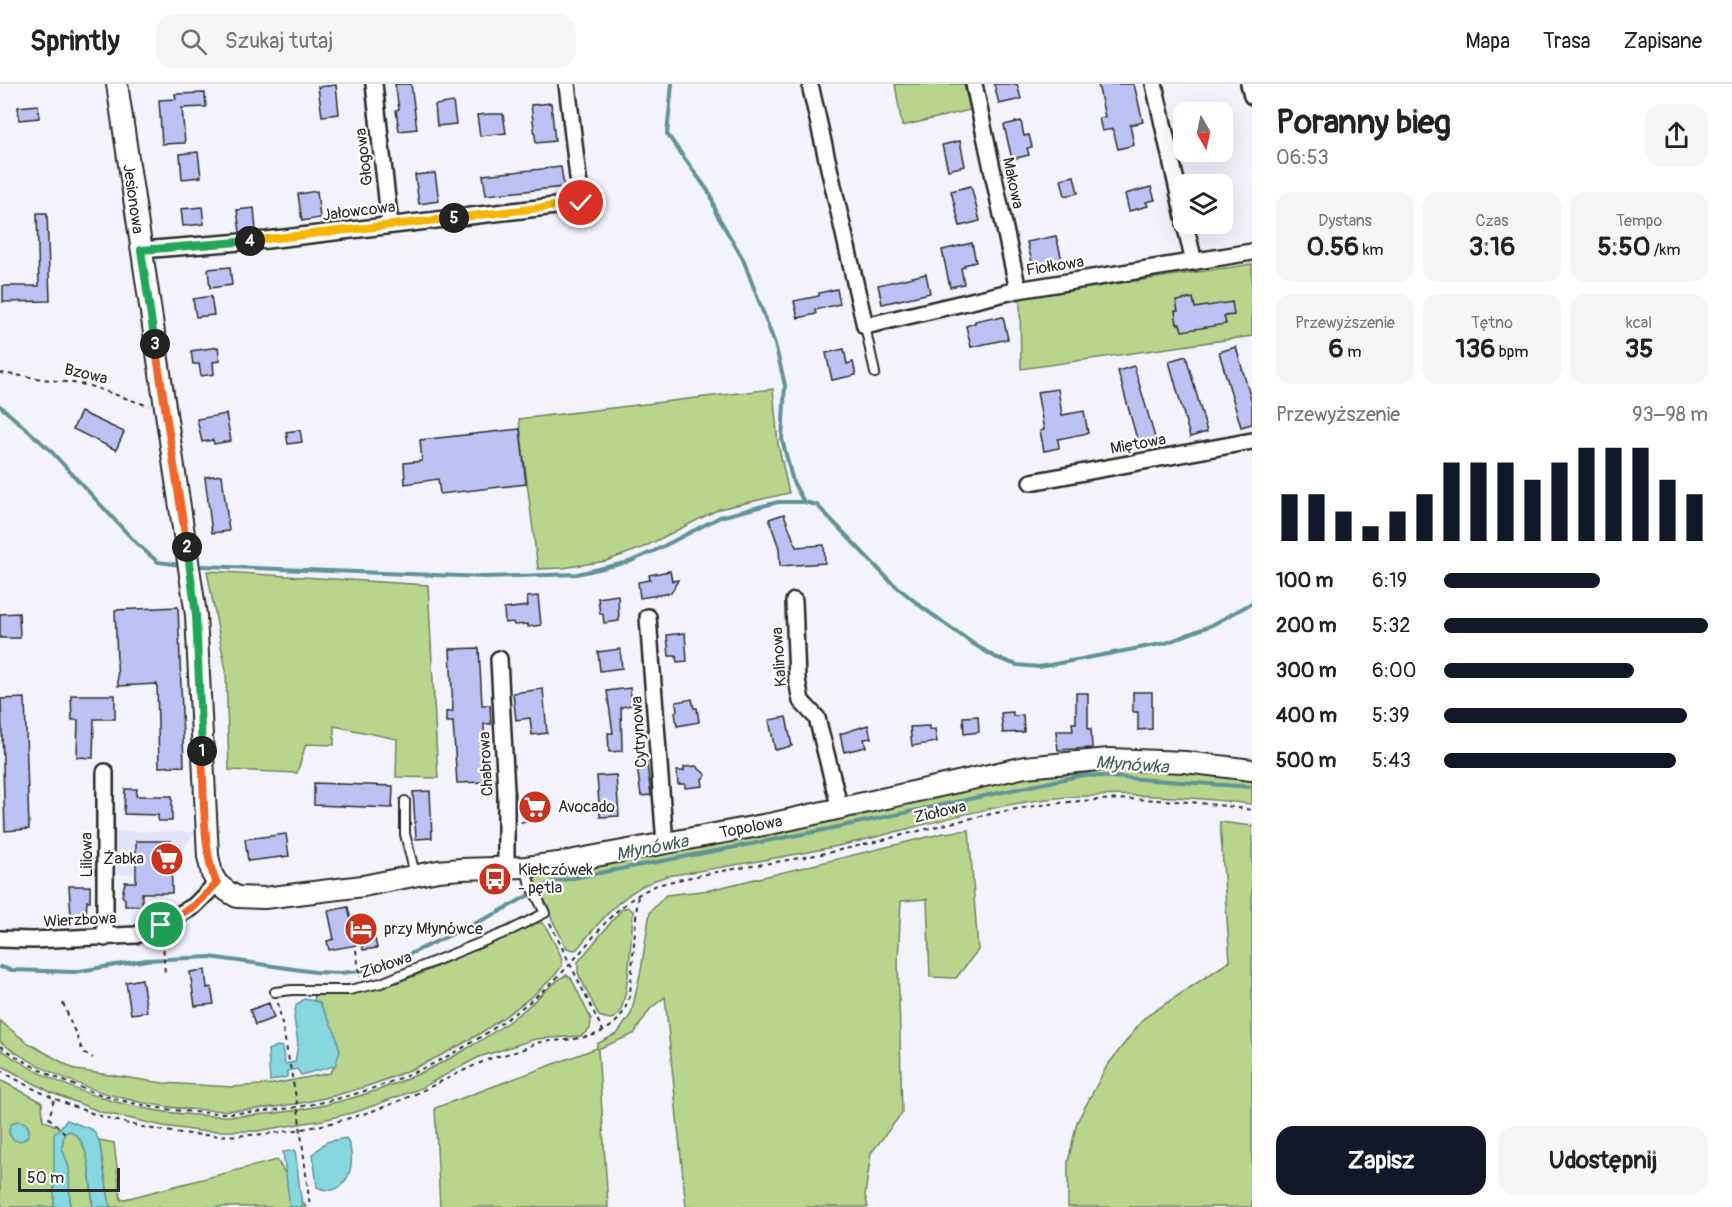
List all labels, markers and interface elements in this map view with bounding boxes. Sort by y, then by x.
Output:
search box [156,14,576,68]
text: Sprintly [30,24,120,59]
icon: search [177,25,210,58]
text: Szukaj tutaj [225,27,333,55]
text: Mapa [1465,28,1510,55]
text: Trasa [1543,28,1591,55]
text: Zapisane [1624,28,1702,55]
north arrow [1173,102,1233,162]
map controls [1173,102,1233,234]
text: Poranny bieg [1276,102,1451,143]
button: share [1645,104,1708,167]
street label: Głogowa [351,127,377,187]
text: 06:53 [1276,145,1329,170]
street label: Makowa [998,155,1028,211]
street label: Jesionowa [118,163,148,235]
button: layers [1173,174,1233,234]
pin [555,177,606,228]
icon: check [564,186,597,219]
street label: Jałowcowa [322,197,396,225]
pin: 5 [439,203,469,233]
text: 5 [450,208,458,228]
text: Dystans [1318,211,1372,231]
text: Czas [1476,211,1508,231]
text: Tempo [1616,211,1662,231]
pin: 4 [235,226,265,256]
text: 4 [245,231,255,251]
text: 0.56 [1306,231,1359,263]
text: 3:16 [1469,231,1515,263]
text: 5:50 [1598,231,1650,263]
text: km [1359,240,1384,260]
text: /km [1650,240,1681,260]
street label: Fiołkowa [1025,252,1085,280]
text: Przewyższenie [1295,313,1395,333]
text: Tętno [1471,313,1513,333]
text: kcal [1626,313,1652,333]
pin: 3 [140,329,170,359]
text: 6 [1329,333,1344,365]
text: 136 [1456,333,1495,365]
text: 35 [1625,333,1653,365]
text: 3 [151,334,159,354]
text: m [1344,342,1361,362]
text: bpm [1495,342,1528,362]
street label: Bzowa [62,359,110,389]
text: Przewyższenie [1276,402,1400,427]
text: 93–98 m [1632,402,1708,427]
street label: Miętowa [1109,429,1167,459]
pin: 2 [172,532,202,562]
text: 2 [183,537,191,557]
text: 100 m [1276,568,1333,593]
text: 6:19 [1372,568,1407,593]
text: 200 m [1276,613,1337,638]
text: 5:32 [1372,613,1411,638]
street label: Kalinowa [767,627,791,687]
text: 300 m [1276,658,1337,683]
text: 6:00 [1372,658,1416,683]
street label: Cytrynowa [627,696,651,768]
text: 400 m [1276,703,1337,728]
text: 5:39 [1372,703,1410,728]
street label: Chabrowa [474,731,498,797]
pin: 1 [187,736,217,766]
text: 1 [199,741,205,761]
text: 500 m [1276,748,1336,773]
text: 5:43 [1372,748,1411,773]
water label: Młynówka [1095,751,1171,779]
supermarket icon: Avocado [517,789,553,825]
street label: Ziołowa [912,796,968,828]
place label: Avocado [558,797,615,817]
street label: Topolowa [718,811,784,843]
water label: Młynówka [614,829,692,866]
street label: Liliowa [77,832,97,878]
supermarket icon: Żabka [149,841,185,877]
place label: Żabka [103,849,144,869]
place label: Kiełczówek - pętla [518,860,593,898]
bus stop icon: Kiełczówek - pętla [477,861,513,897]
pin [135,899,186,950]
street label: Wierzbowa [43,908,117,932]
icon: arrive [144,908,177,941]
hotel icon: przy Młynówce [343,911,379,947]
place label: przy Młynówce [384,919,483,939]
street label: Ziołowa [358,947,414,983]
button: Zapisz [1276,1126,1486,1195]
button: Udostępnij [1498,1126,1708,1195]
scale bar [18,1165,120,1192]
text: 50 m [27,1168,64,1188]

